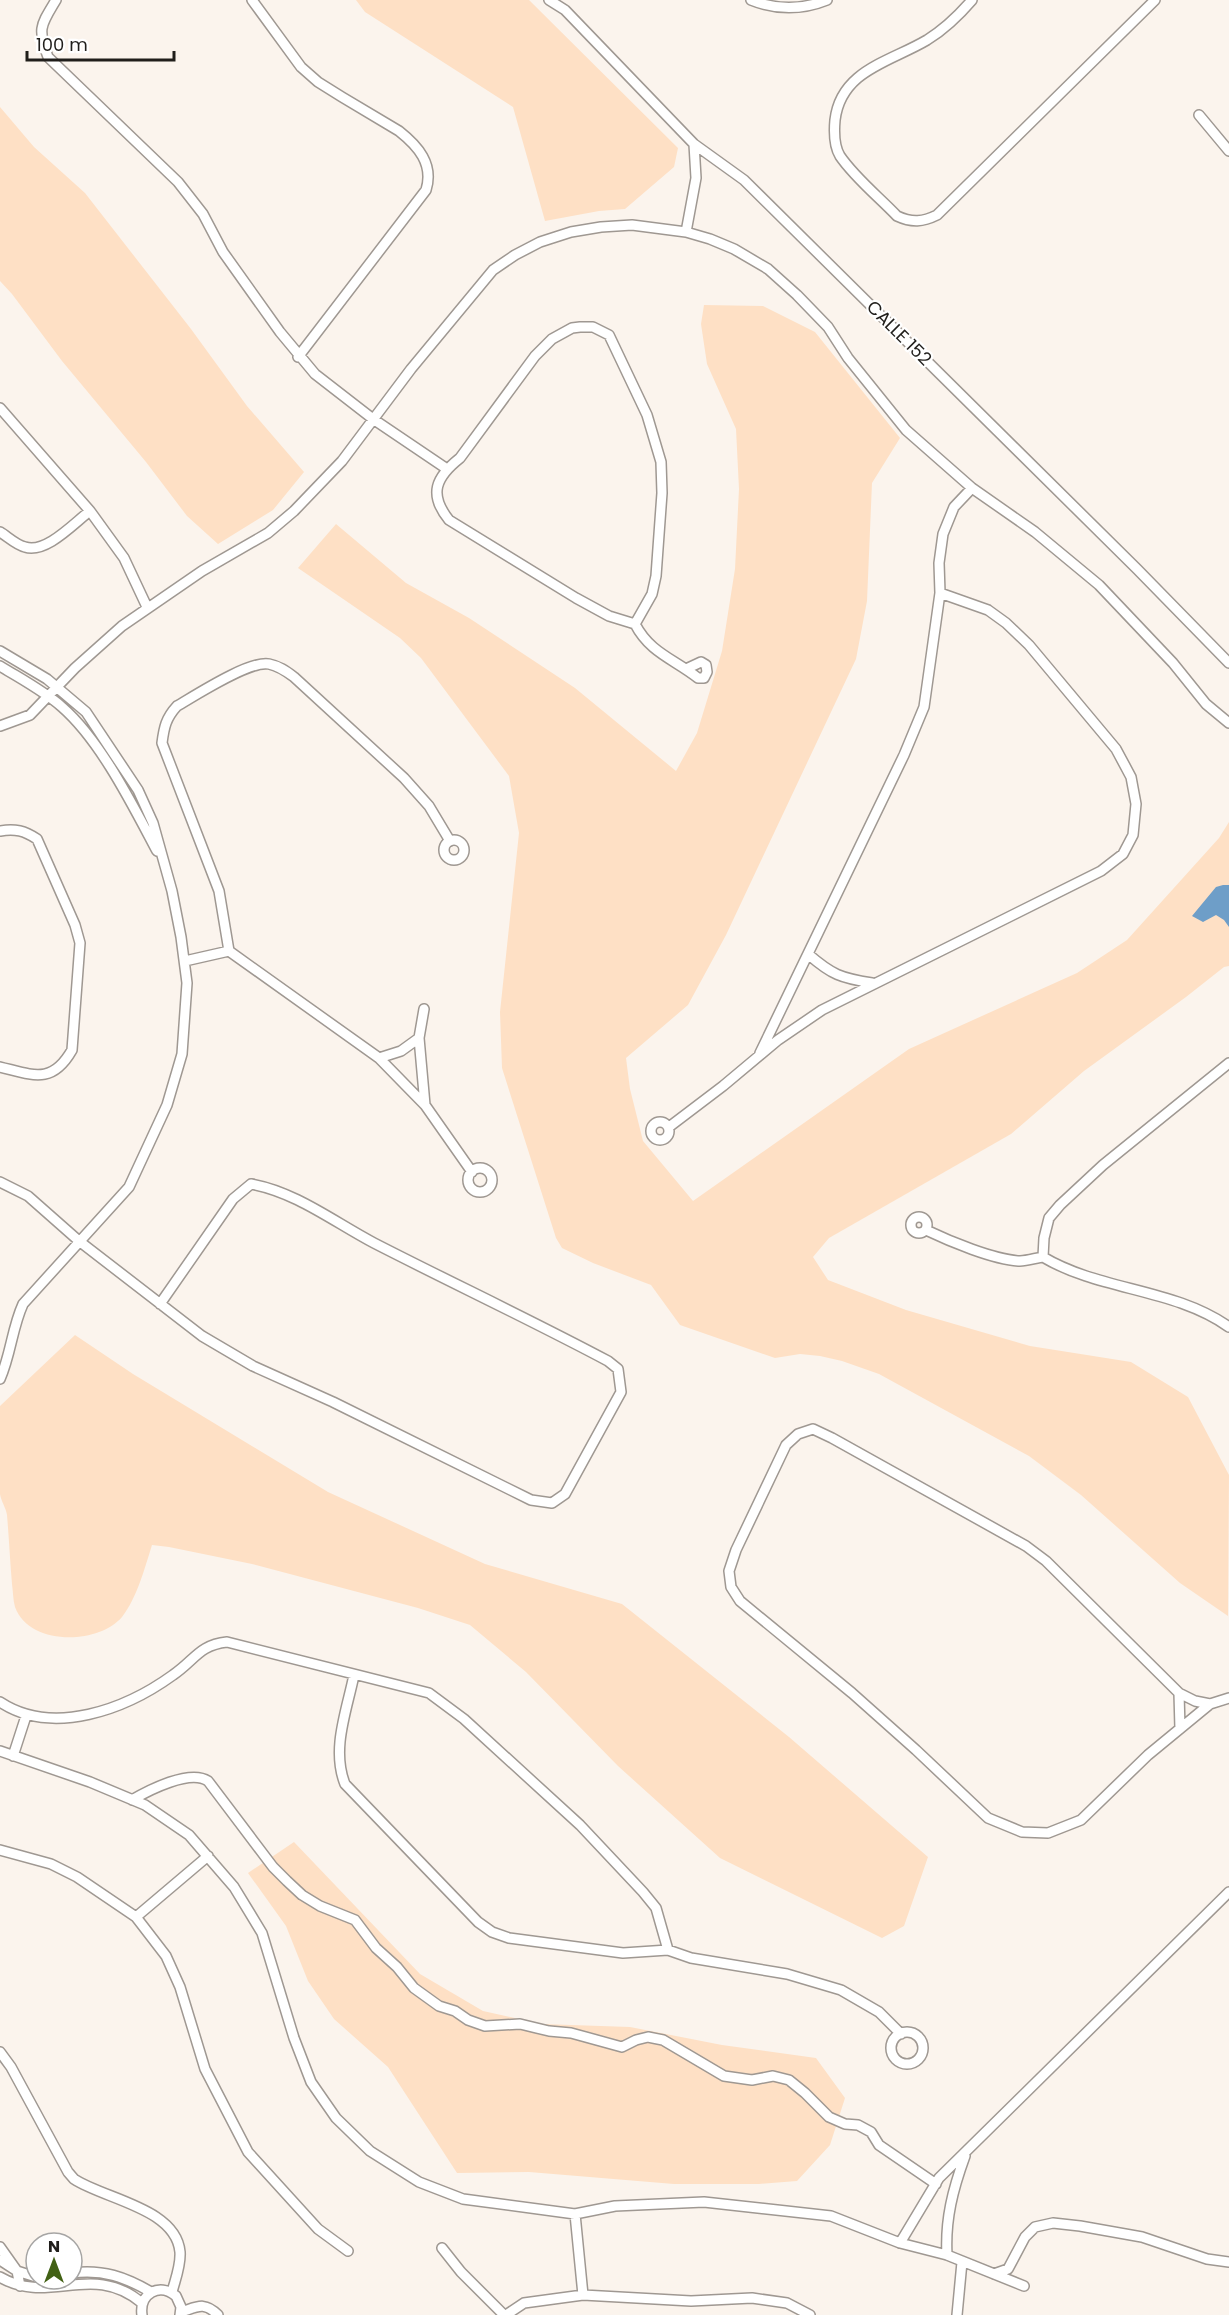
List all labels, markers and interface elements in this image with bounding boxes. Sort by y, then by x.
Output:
scale bar [27,24,174,62]
text: 100 m [36,32,88,57]
street label: CALLE 152 [861,294,938,371]
north arrow [24,2231,84,2291]
text: N [48,2235,60,2258]

